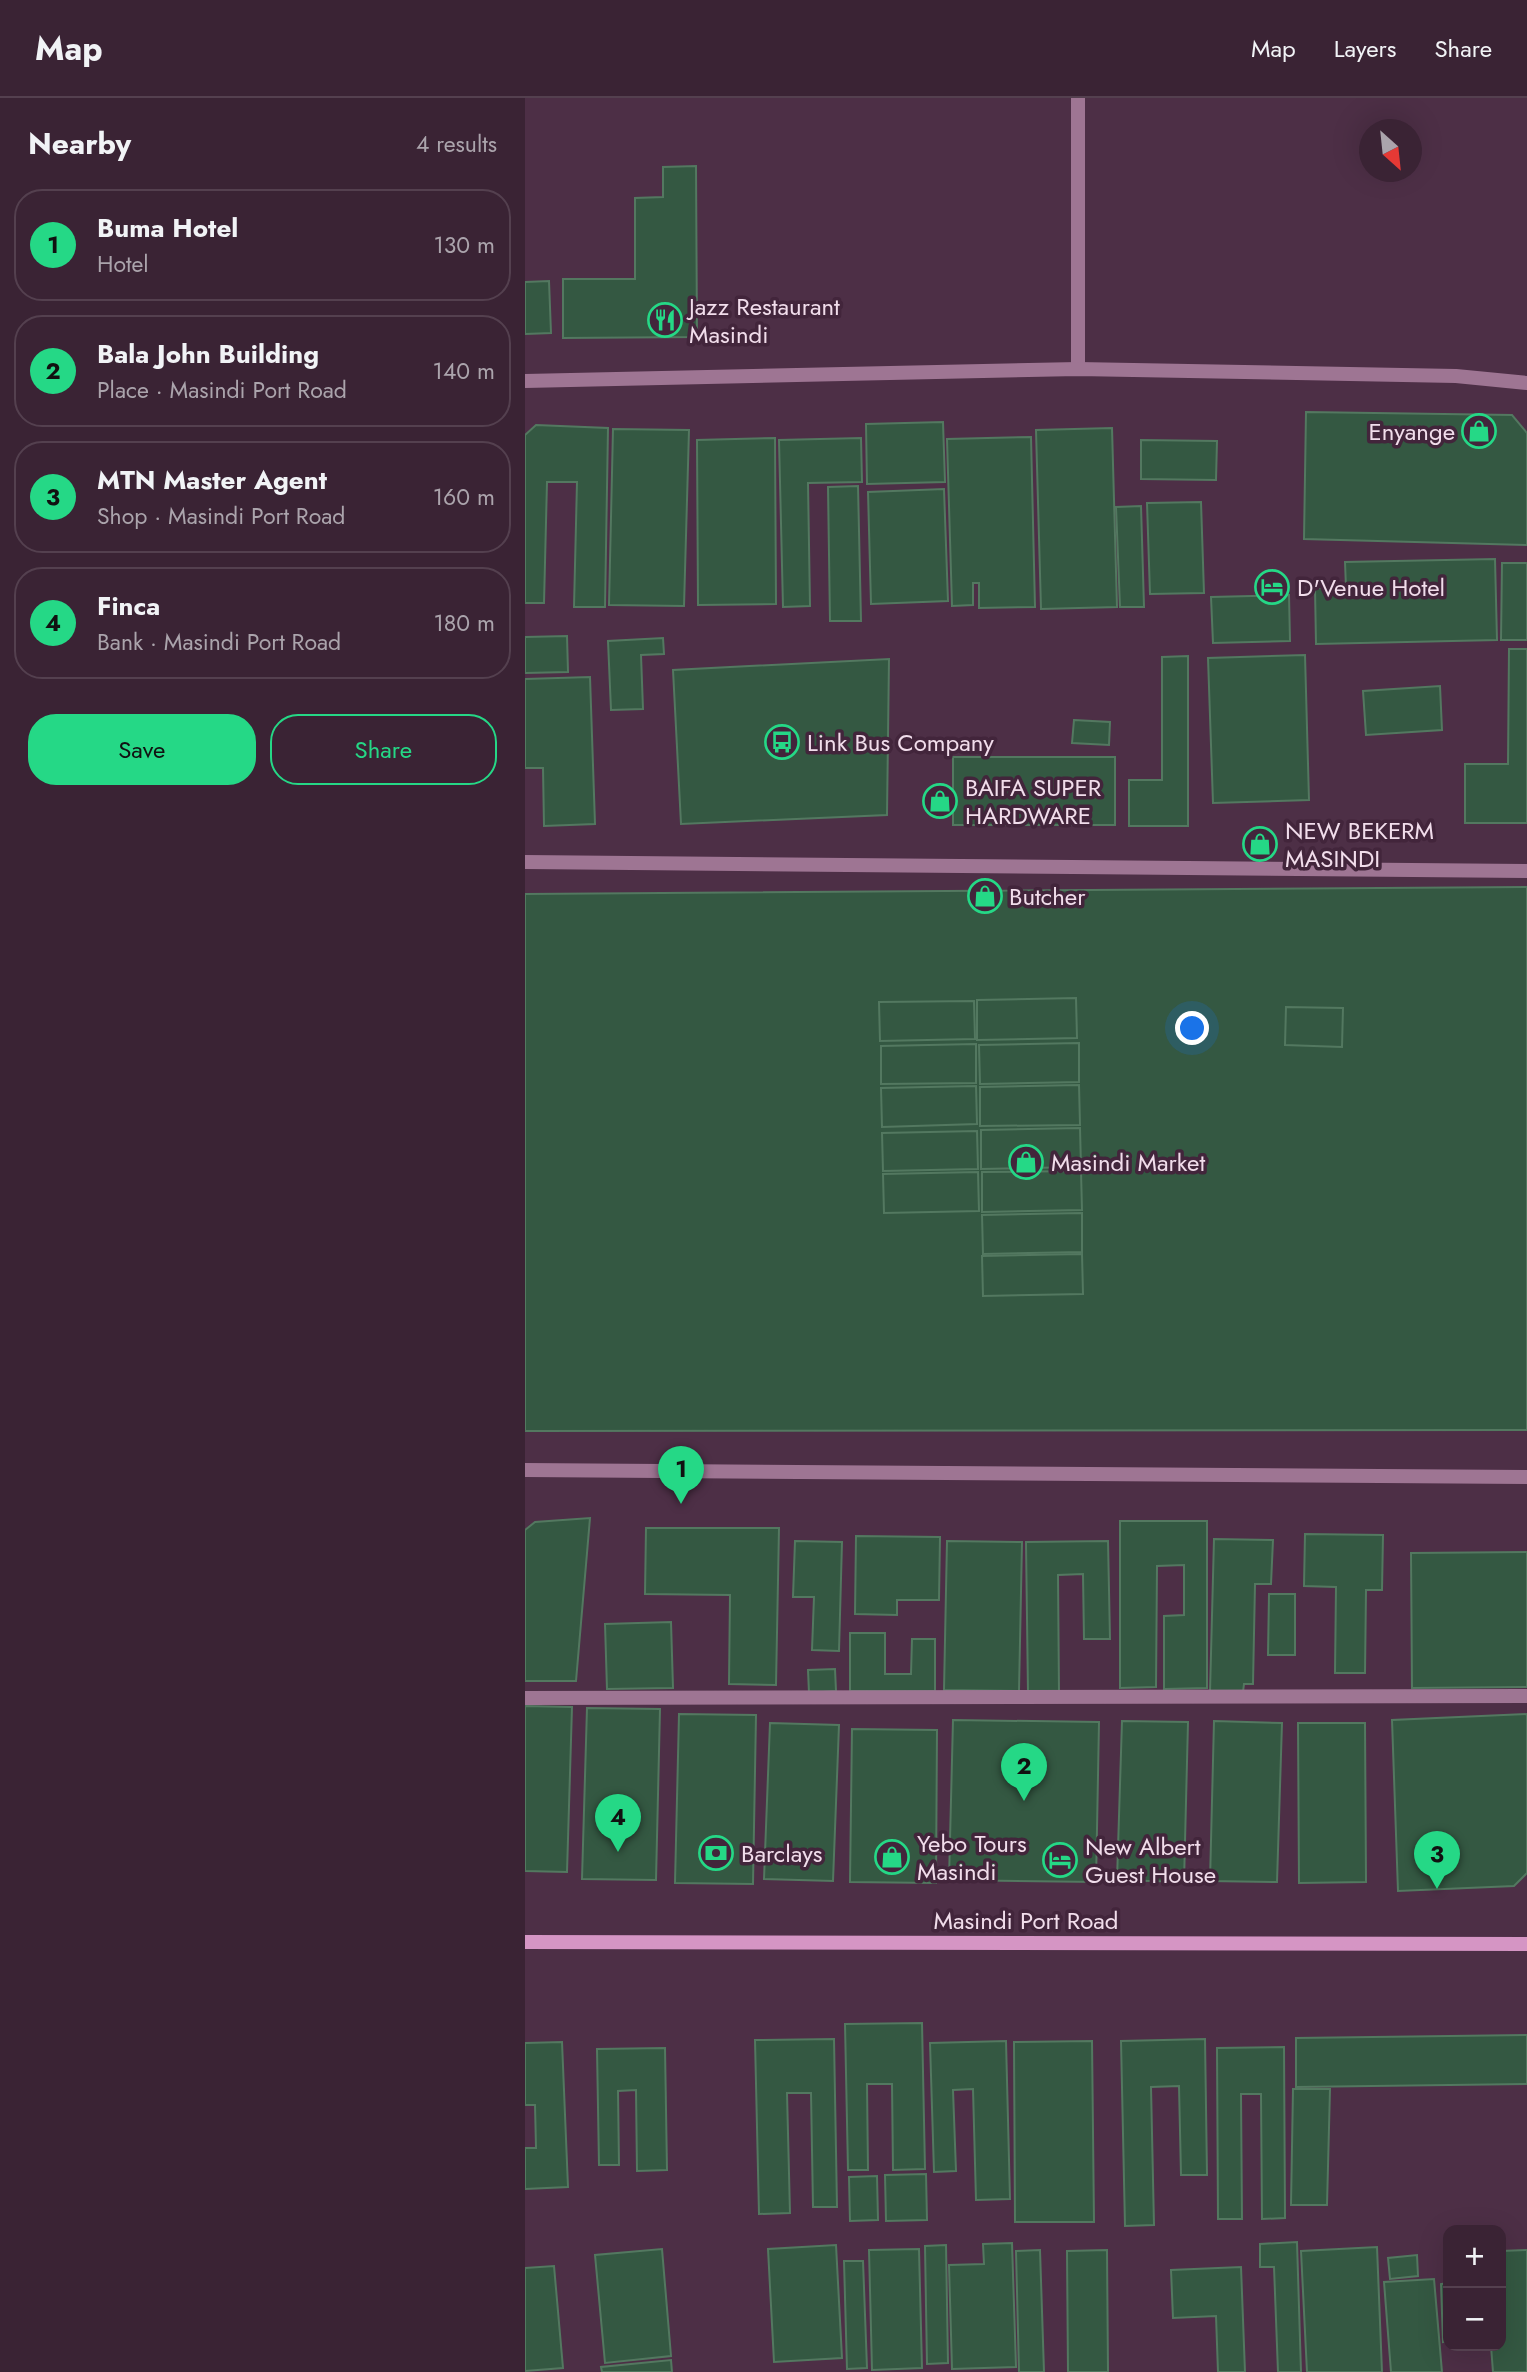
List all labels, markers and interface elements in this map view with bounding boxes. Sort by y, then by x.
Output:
text: Map [35,25,103,72]
text: Map [1251,31,1296,66]
text: Layers [1334,31,1396,66]
text: Share [1434,31,1492,66]
north arrow [1359,119,1422,182]
text: Nearby [28,122,131,165]
text: 4 results [416,127,497,161]
text: Buma Hotel [97,209,238,247]
text: 1 [47,228,59,262]
text: 130 m [433,228,495,262]
text: Hotel [97,247,149,281]
place label: Jazz Restaurant Masindi [686,289,840,352]
restaurant icon: Jazz Restaurant Masindi [646,301,684,339]
text: Bala John Building [97,335,319,373]
text: 2 [45,354,61,388]
text: 140 m [433,354,495,388]
text: Place · Masindi Port Road [97,373,347,407]
shop icon: Enyange [1460,412,1498,450]
place label: Enyange [1369,414,1455,449]
text: MTN Master Agent [97,461,327,499]
text: 3 [46,480,60,514]
text: 160 m [433,480,495,514]
text: Shop · Masindi Port Road [97,499,345,533]
hotel icon: D'Venue Hotel [1253,568,1291,606]
place label: D'Venue Hotel [1297,570,1445,605]
text: Finca [97,587,160,625]
text: 4 [45,606,61,640]
text: 180 m [433,606,495,640]
text: Bank · Masindi Port Road [97,625,341,659]
button: Save [28,714,256,785]
button: Share [270,714,497,785]
bus stop icon: Link Bus Company [763,723,801,761]
place label: Link Bus Company [807,725,994,760]
place label: BAIFA SUPER HARDWARE [965,770,1102,833]
shop icon: BAIFA SUPER HARDWARE [921,782,959,820]
place label: NEW BEKERM MASINDI [1285,813,1434,876]
shop icon: NEW BEKERM MASINDI [1241,825,1279,863]
shop icon: Butcher [966,877,1004,915]
place label: Butcher [1009,879,1086,914]
your location [1175,1011,1209,1045]
shop icon: Masindi Market [1007,1143,1045,1181]
place label: Masindi Market [1051,1145,1205,1180]
pin: 1 [658,1446,704,1504]
pin: 2 [1001,1743,1047,1801]
pin: 4 [595,1794,641,1852]
place label: Yebo Tours Masindi [917,1826,1027,1889]
place label: New Albert Guest House [1085,1829,1216,1892]
pin: 3 [1414,1831,1460,1889]
bank icon: Barclays [697,1834,735,1872]
place label: Barclays [741,1836,822,1871]
shop icon: Yebo Tours Masindi [873,1838,911,1876]
hotel icon: New Albert Guest House [1041,1841,1079,1879]
street label: Masindi Port Road [933,1903,1119,1938]
map controls [1443,2225,1506,2351]
button: + [1443,2225,1506,2288]
button: − [1443,2288,1506,2351]

